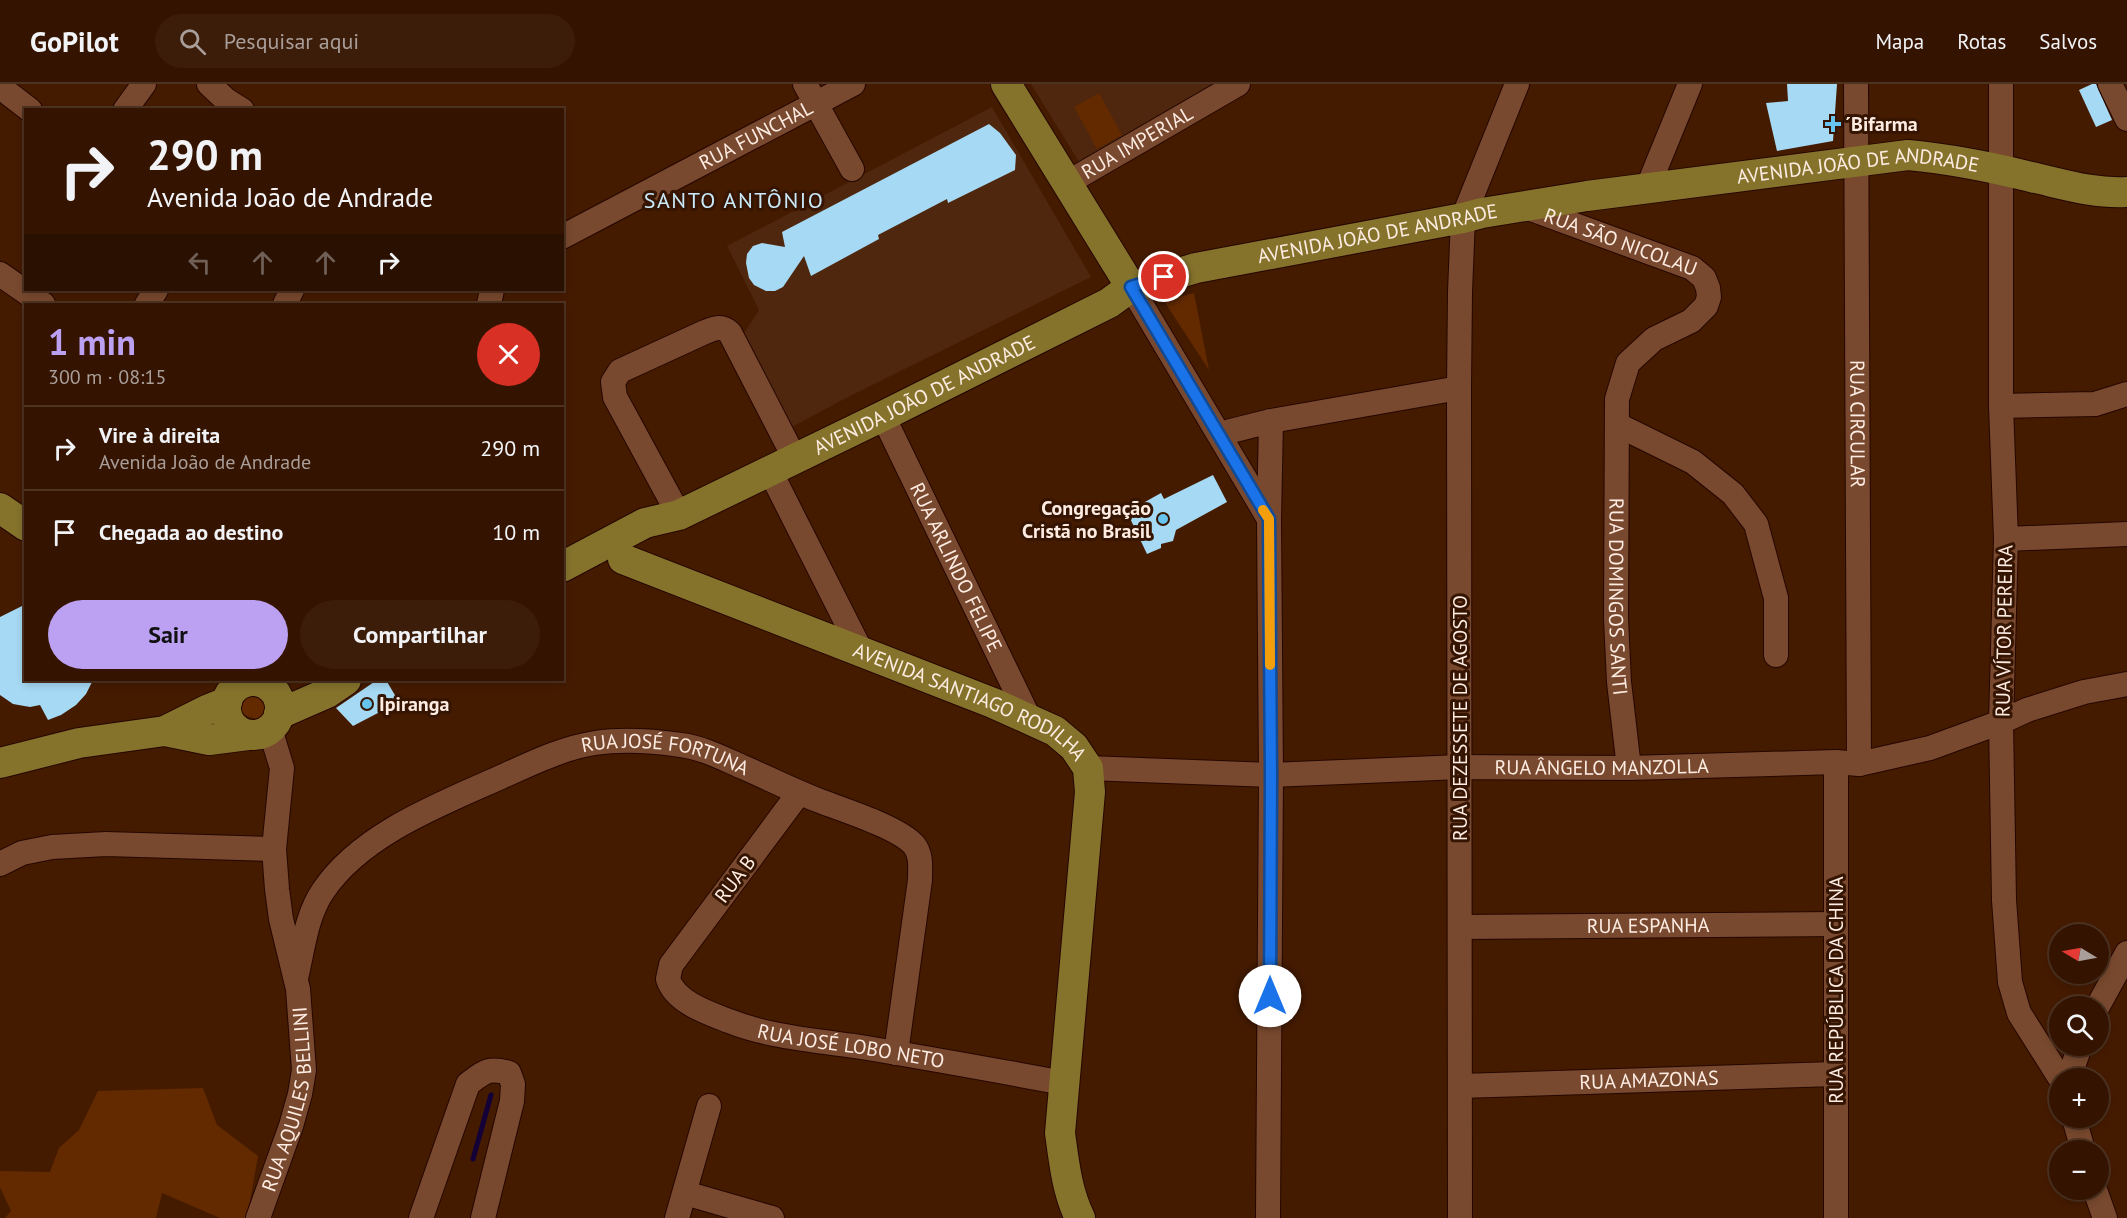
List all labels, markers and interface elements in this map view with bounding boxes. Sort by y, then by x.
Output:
search box [155,14,575,68]
text: GoPilot [30,23,119,60]
icon: search [176,25,209,58]
text: Pesquisar aqui [224,27,359,55]
text: Mapa [1875,28,1924,55]
text: Rotas [1957,28,2006,55]
text: Salvos [2039,28,2097,55]
street label: RUA FUNCHAL [694,94,817,176]
street label: RUA IMPERIAL [1077,100,1198,185]
place label: ´Bifarma [1845,111,1918,137]
marker: ´Bifarma [1826,117,1840,131]
text: 290 m [147,127,263,182]
icon: right [48,132,126,210]
street label: AVENIDA JOÃO DE ANDRADE [1735,142,1981,190]
text: Avenida João de Andrade [147,180,433,214]
district label: SANTO ANTÔNIO [644,186,824,214]
street label: AVENIDA JOÃO DE ANDRADE [1255,198,1499,269]
street label: RUA SÃO NICOLAU [1541,202,1701,282]
icon: left [183,246,216,279]
icon: ahead [246,246,279,279]
icon: ahead [309,246,342,279]
icon: right [372,246,405,279]
pin [1138,251,1189,302]
icon: arrive [1147,260,1180,293]
text: 1 min [48,318,136,365]
button: close [477,323,540,386]
street label: AVENIDA JOÃO DE ANDRADE [809,329,1039,461]
street label: RUA CIRCULAR [1844,360,1871,488]
text: 300 m · 08:15 [48,364,166,390]
text: Vire à direita [99,421,220,449]
icon: right [48,432,81,465]
text: 290 m [480,434,540,462]
text: Avenida João de Andrade [99,449,311,475]
street label: RUA ARLINDO FELIPE [904,478,1008,656]
place label: Congregação Cristã no Brasil [1022,495,1151,544]
street label: RUA DOMINGOS SANTI [1603,498,1633,697]
marker: Congregação Cristã no Brasil [1156,512,1170,526]
icon: arrive [48,516,81,549]
text: Chegada ao destino [99,518,283,546]
text: 10 m [492,518,540,546]
street label: RUA VÍTOR PEREIRA [1989,544,2019,717]
street label: RUA DEZESSETE DE AGOSTO [1447,595,1473,841]
button: Sair [48,600,288,669]
button: Compartilhar [300,600,540,669]
street label: AVENIDA SANTIAGO RODILHA [850,637,1093,766]
place label: Ipiranga [379,691,449,717]
marker: Ipiranga [360,697,374,711]
street label: RUA JOSÉ FORTUNA [579,728,753,781]
street label: RUA ÂNGELO MANZOLLA [1494,753,1710,781]
street label: RUA B [709,850,761,908]
street label: RUA REPÚBLICA DA CHINA [1823,876,1849,1104]
street label: RUA ESPANHA [1586,912,1710,939]
north arrow [2049,924,2109,984]
map controls [2049,924,2109,1200]
position arrow [1238,964,1302,1028]
button: search [2049,996,2109,1056]
street label: RUA AQUILES BELLINI [256,1006,317,1195]
street label: RUA JOSÉ LOBO NETO [755,1018,946,1074]
street label: RUA AMAZONAS [1579,1065,1719,1095]
button: + [2049,1068,2109,1128]
button: − [2049,1140,2109,1200]

